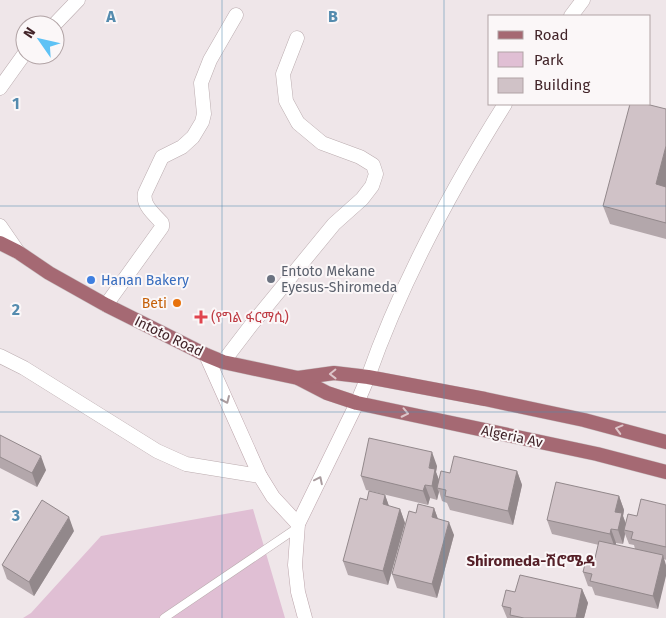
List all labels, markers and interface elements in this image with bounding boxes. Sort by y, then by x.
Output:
text: A [105,7,116,26]
text: B [328,7,338,26]
north arrow [15,15,65,65]
legend [488,15,651,105]
text: N [20,24,39,42]
text: Road [534,26,569,44]
text: Park [534,51,564,69]
text: Building [534,76,590,94]
text: 1 [12,94,20,113]
place label: Entoto Mekane Eyesus-Shiromeda [281,263,397,296]
place label: Hanan Bakery [101,272,189,289]
marker: Entoto Mekane Eyesus-Shiromeda [265,273,277,285]
marker: Hanan Bakery [85,274,97,286]
place label: Beti [142,295,167,312]
marker: Beti [171,297,183,309]
text: 2 [12,300,20,319]
place label: (የግል ፋርማሲ) [211,309,289,326]
marker: (የግል ፋርማሲ) [195,311,207,323]
street label: Intoto Road [132,313,206,360]
one-way arrow [328,369,336,380]
one-way arrow [219,395,230,404]
one-way arrow [400,407,409,418]
street label: Algeria Av [480,422,544,451]
one-way arrow [615,424,623,435]
one-way arrow [313,476,323,485]
text: 3 [11,506,20,525]
district label: Shiromeda-ሽሮሜዳ [466,552,596,570]

